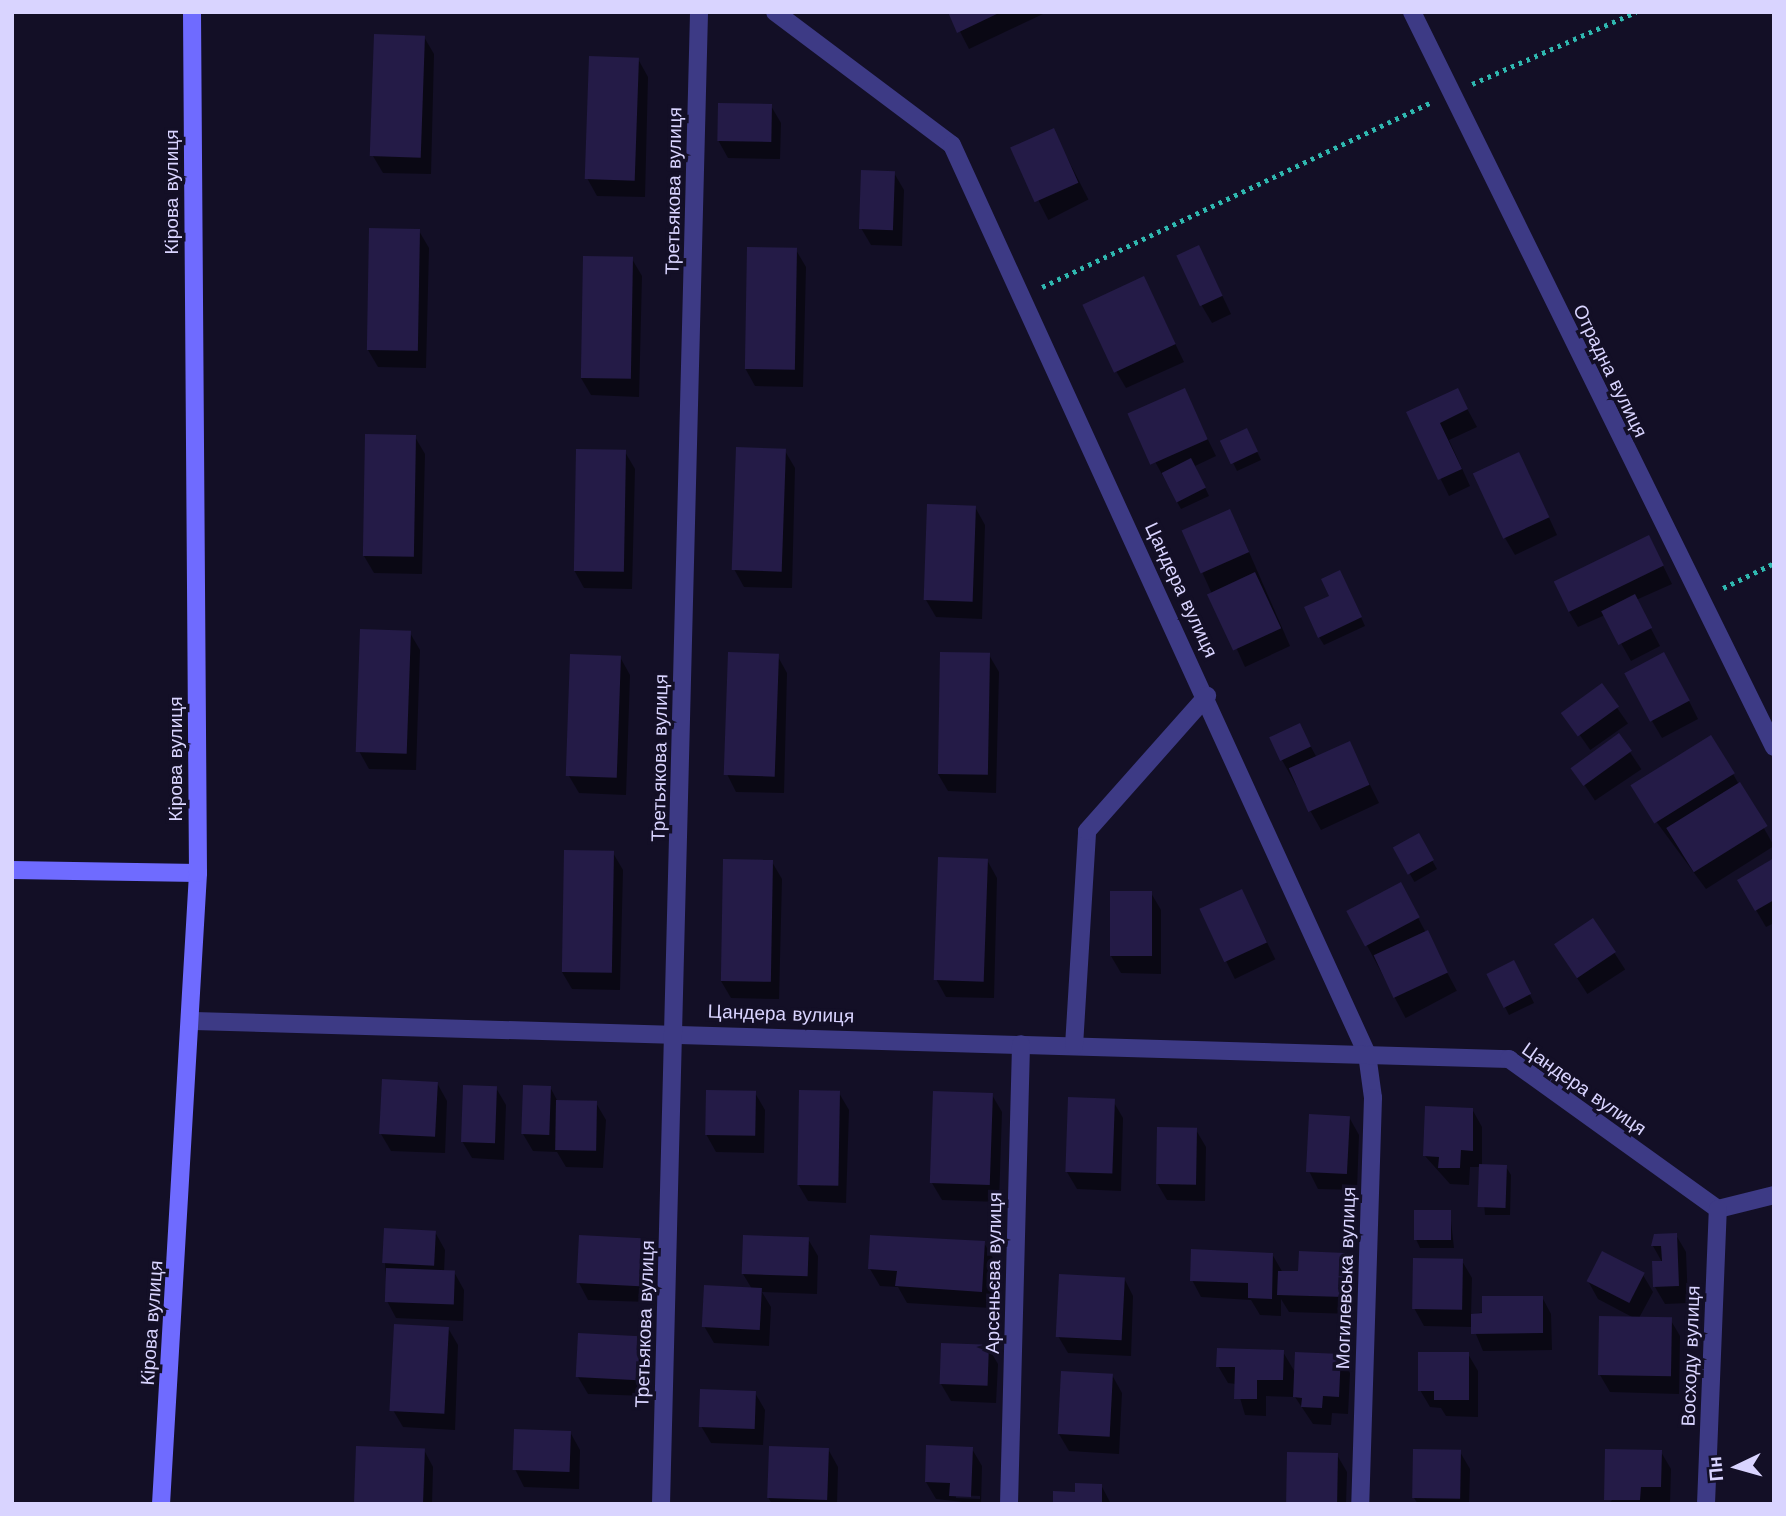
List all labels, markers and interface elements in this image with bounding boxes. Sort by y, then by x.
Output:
street label: Третьякова вулиця [661,107,687,275]
street label: Кірова вулиця [161,130,183,254]
street label: Отрадна вулиця [1568,301,1652,441]
street label: Цандера вулиця [1140,519,1222,661]
street label: Третьякова вулиця [647,674,673,842]
street label: Кірова вулиця [165,697,187,821]
street label: Цандера вулиця [707,1000,855,1028]
street label: Цандера вулиця [1517,1038,1651,1140]
street label: Могилевська вулиця [1331,1186,1361,1370]
street label: Арсеньєва вулиця [981,1192,1007,1354]
street label: Третьякова вулиця [631,1240,659,1408]
street label: Кірова вулиця [136,1260,168,1386]
street label: Восходу вулиця [1677,1285,1705,1427]
north arrow [1702,1432,1772,1502]
text: Пн [1703,1455,1728,1482]

